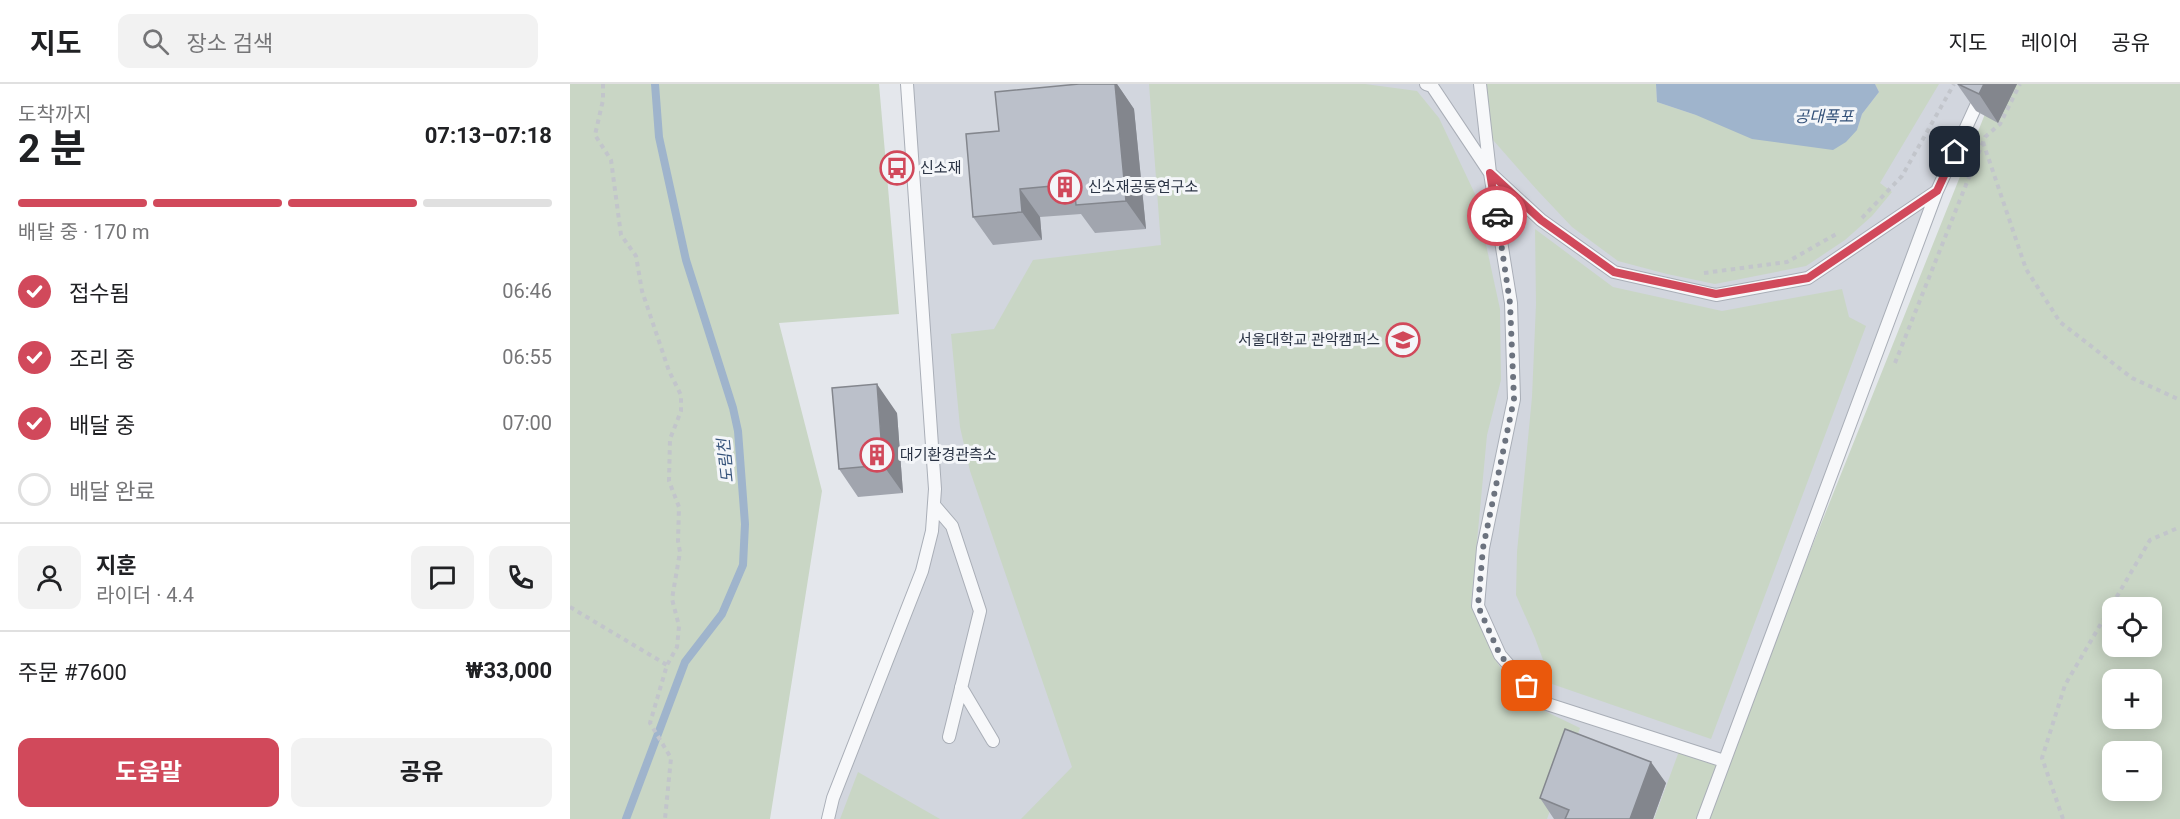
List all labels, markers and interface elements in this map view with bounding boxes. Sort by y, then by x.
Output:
search box [118,14,538,68]
icon: search [139,25,172,58]
text: 지도 [30,27,82,60]
text: 장소 검색 [187,31,273,56]
text: 지도 [1949,31,1987,55]
text: 레이어 [2020,31,2078,55]
text: 공유 [2111,31,2150,55]
text: 도착까지 [18,102,92,126]
water label: 공대폭포 [1795,107,1855,126]
text: 07:13–07:18 [425,123,552,148]
text: 2 분 [18,126,86,172]
pin [1929,126,1980,177]
icon: home [1938,135,1971,168]
bus stop icon: 신소재 [879,150,915,186]
place label: 신소재 [920,159,961,177]
building icon: 신소재공동연구소 [1047,169,1083,205]
place label: 신소재공동연구소 [1088,178,1199,196]
courier [1467,186,1527,246]
icon: car [1481,200,1514,233]
text: 배달 중 · 170 m [18,220,150,244]
icon: check [18,275,51,308]
text: 06:46 [502,279,552,303]
text: 접수됨 [69,281,130,306]
school or university icon: 서울대학교 관악캠퍼스 [1385,322,1421,358]
place label: 서울대학교 관악캠퍼스 [1238,331,1380,349]
icon: check [18,341,51,374]
text: 06:55 [502,345,552,369]
text: 조리 중 [69,347,135,372]
icon: check [18,407,51,440]
text: 07:00 [502,411,552,435]
text: 배달 중 [69,413,135,438]
water label: 도림천 [714,436,737,484]
building icon: 대기환경관측소 [859,437,895,473]
place label: 대기환경관측소 [900,446,997,464]
text: 배달 완료 [69,479,155,504]
button: person [18,546,81,609]
button: chat [411,546,474,609]
button: phone [489,546,552,609]
text: 지훈 [96,553,136,578]
text: 라이더 · 4.4 [96,583,194,607]
map controls [2102,597,2162,801]
button: locate [2102,597,2162,657]
text: ₩33,000 [466,658,552,683]
text: 주문 #7600 [18,660,127,685]
pin [1501,660,1552,711]
icon: bag [1510,669,1543,702]
button: + [2102,669,2162,729]
button: 도움말 [18,738,279,807]
button: 공유 [291,738,552,807]
button: − [2102,741,2162,801]

